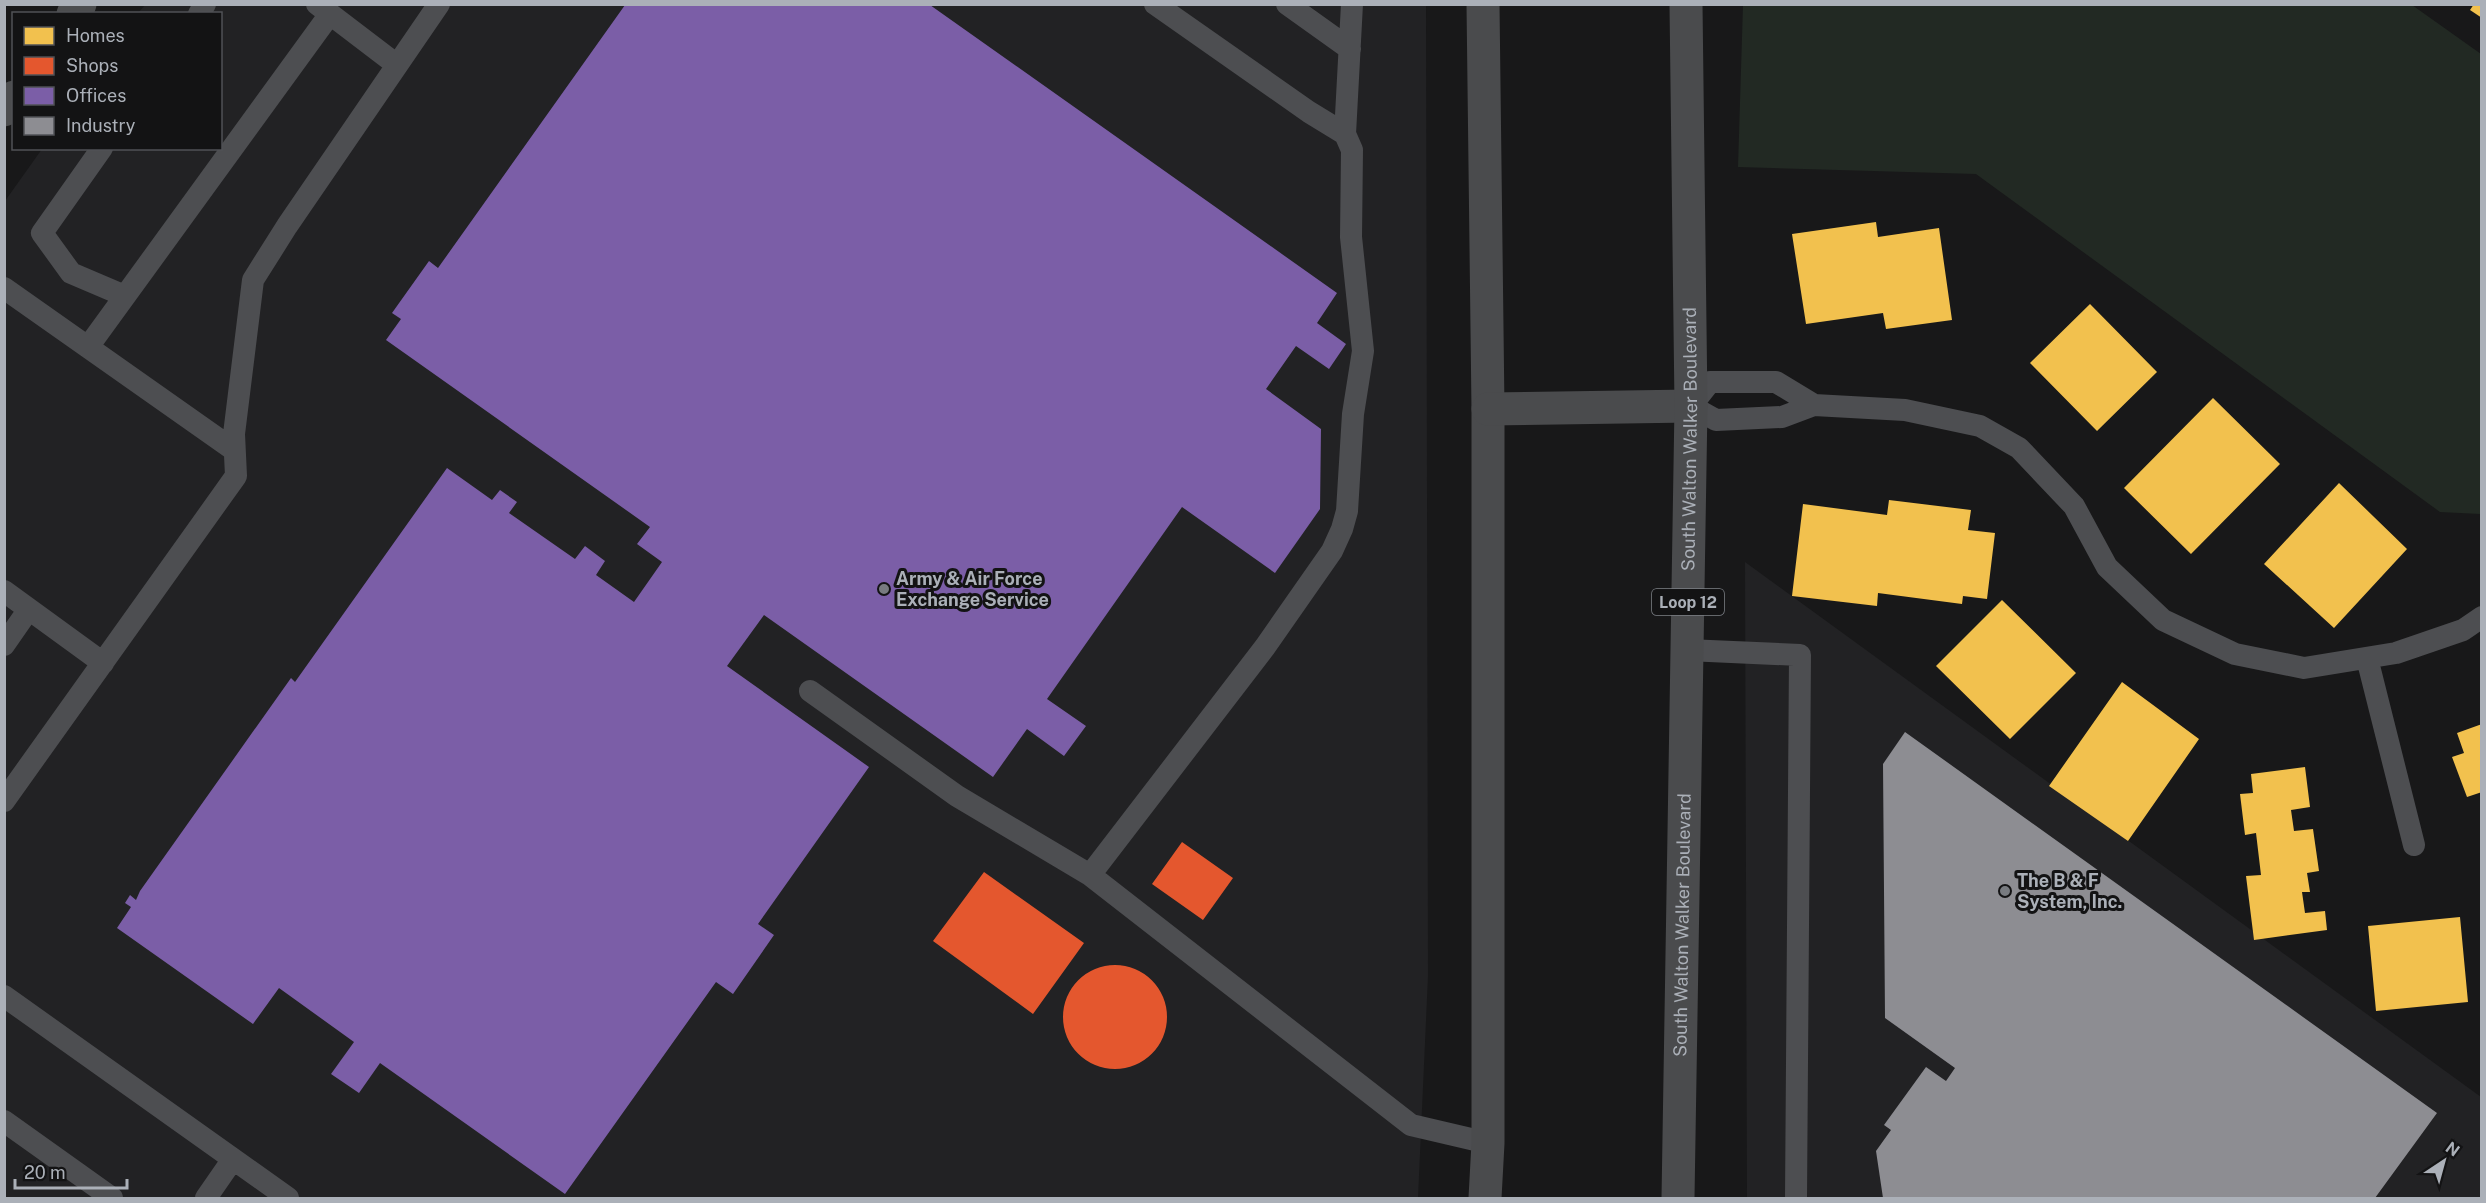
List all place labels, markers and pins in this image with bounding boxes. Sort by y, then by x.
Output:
place label: Army & Air Force Exchange Service [896,568,1049,610]
marker: Army & Air Force Exchange Service [877,582,891,596]
place label: The B & F System, Inc. [2017,870,2122,912]
marker: The B & F System, Inc. [1998,884,2012,898]

